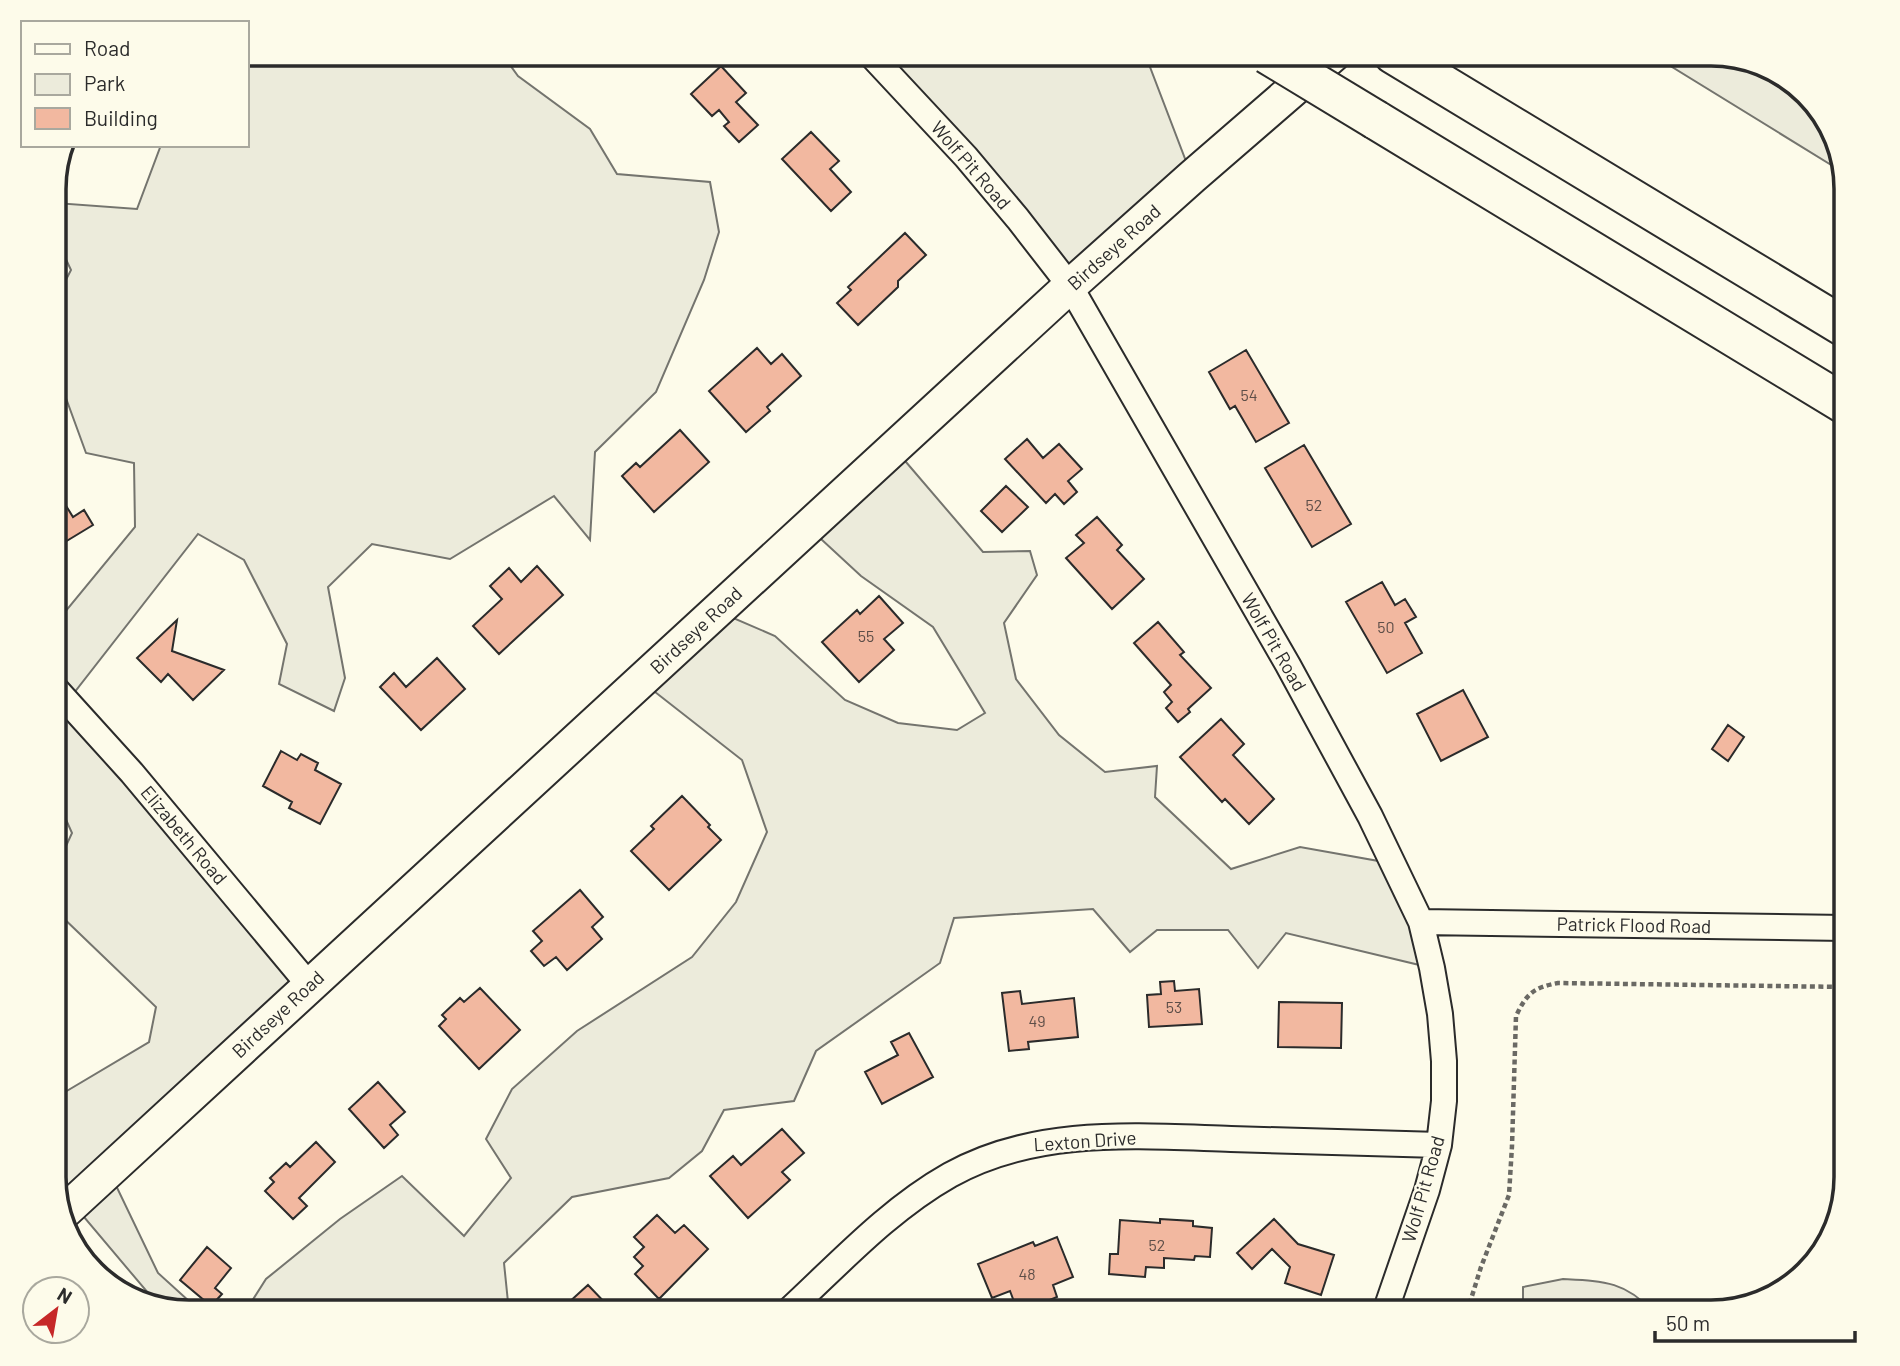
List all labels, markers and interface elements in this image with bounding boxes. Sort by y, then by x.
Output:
legend [21,21,248,147]
text: Road [84,35,130,60]
text: Park [84,70,125,95]
text: Building [84,105,158,130]
street label: Wolf Pit Road [927,116,1016,214]
street label: Birdseye Road [1062,199,1165,294]
house number: 54 [1240,385,1258,404]
house number: 52 [1306,495,1322,514]
street label: Birdseye Road [645,581,746,678]
street label: Wolf Pit Road [1237,588,1312,695]
house number: 50 [1377,617,1395,636]
house number: 55 [858,626,874,645]
street label: Elizabeth Road [136,781,232,889]
street label: Patrick Flood Road [1556,912,1712,937]
street label: Birdseye Road [227,965,328,1062]
house number: 53 [1166,997,1182,1016]
house number: 49 [1028,1011,1046,1030]
street label: Lexton Drive [1033,1125,1137,1156]
street label: Wolf Pit Road [1396,1133,1449,1245]
house number: 52 [1149,1235,1165,1254]
house number: 48 [1018,1264,1036,1283]
north arrow [21,1275,91,1345]
text: N [54,1282,76,1308]
scale bar [1655,1300,1854,1344]
text: 50 m [1666,1310,1710,1335]

